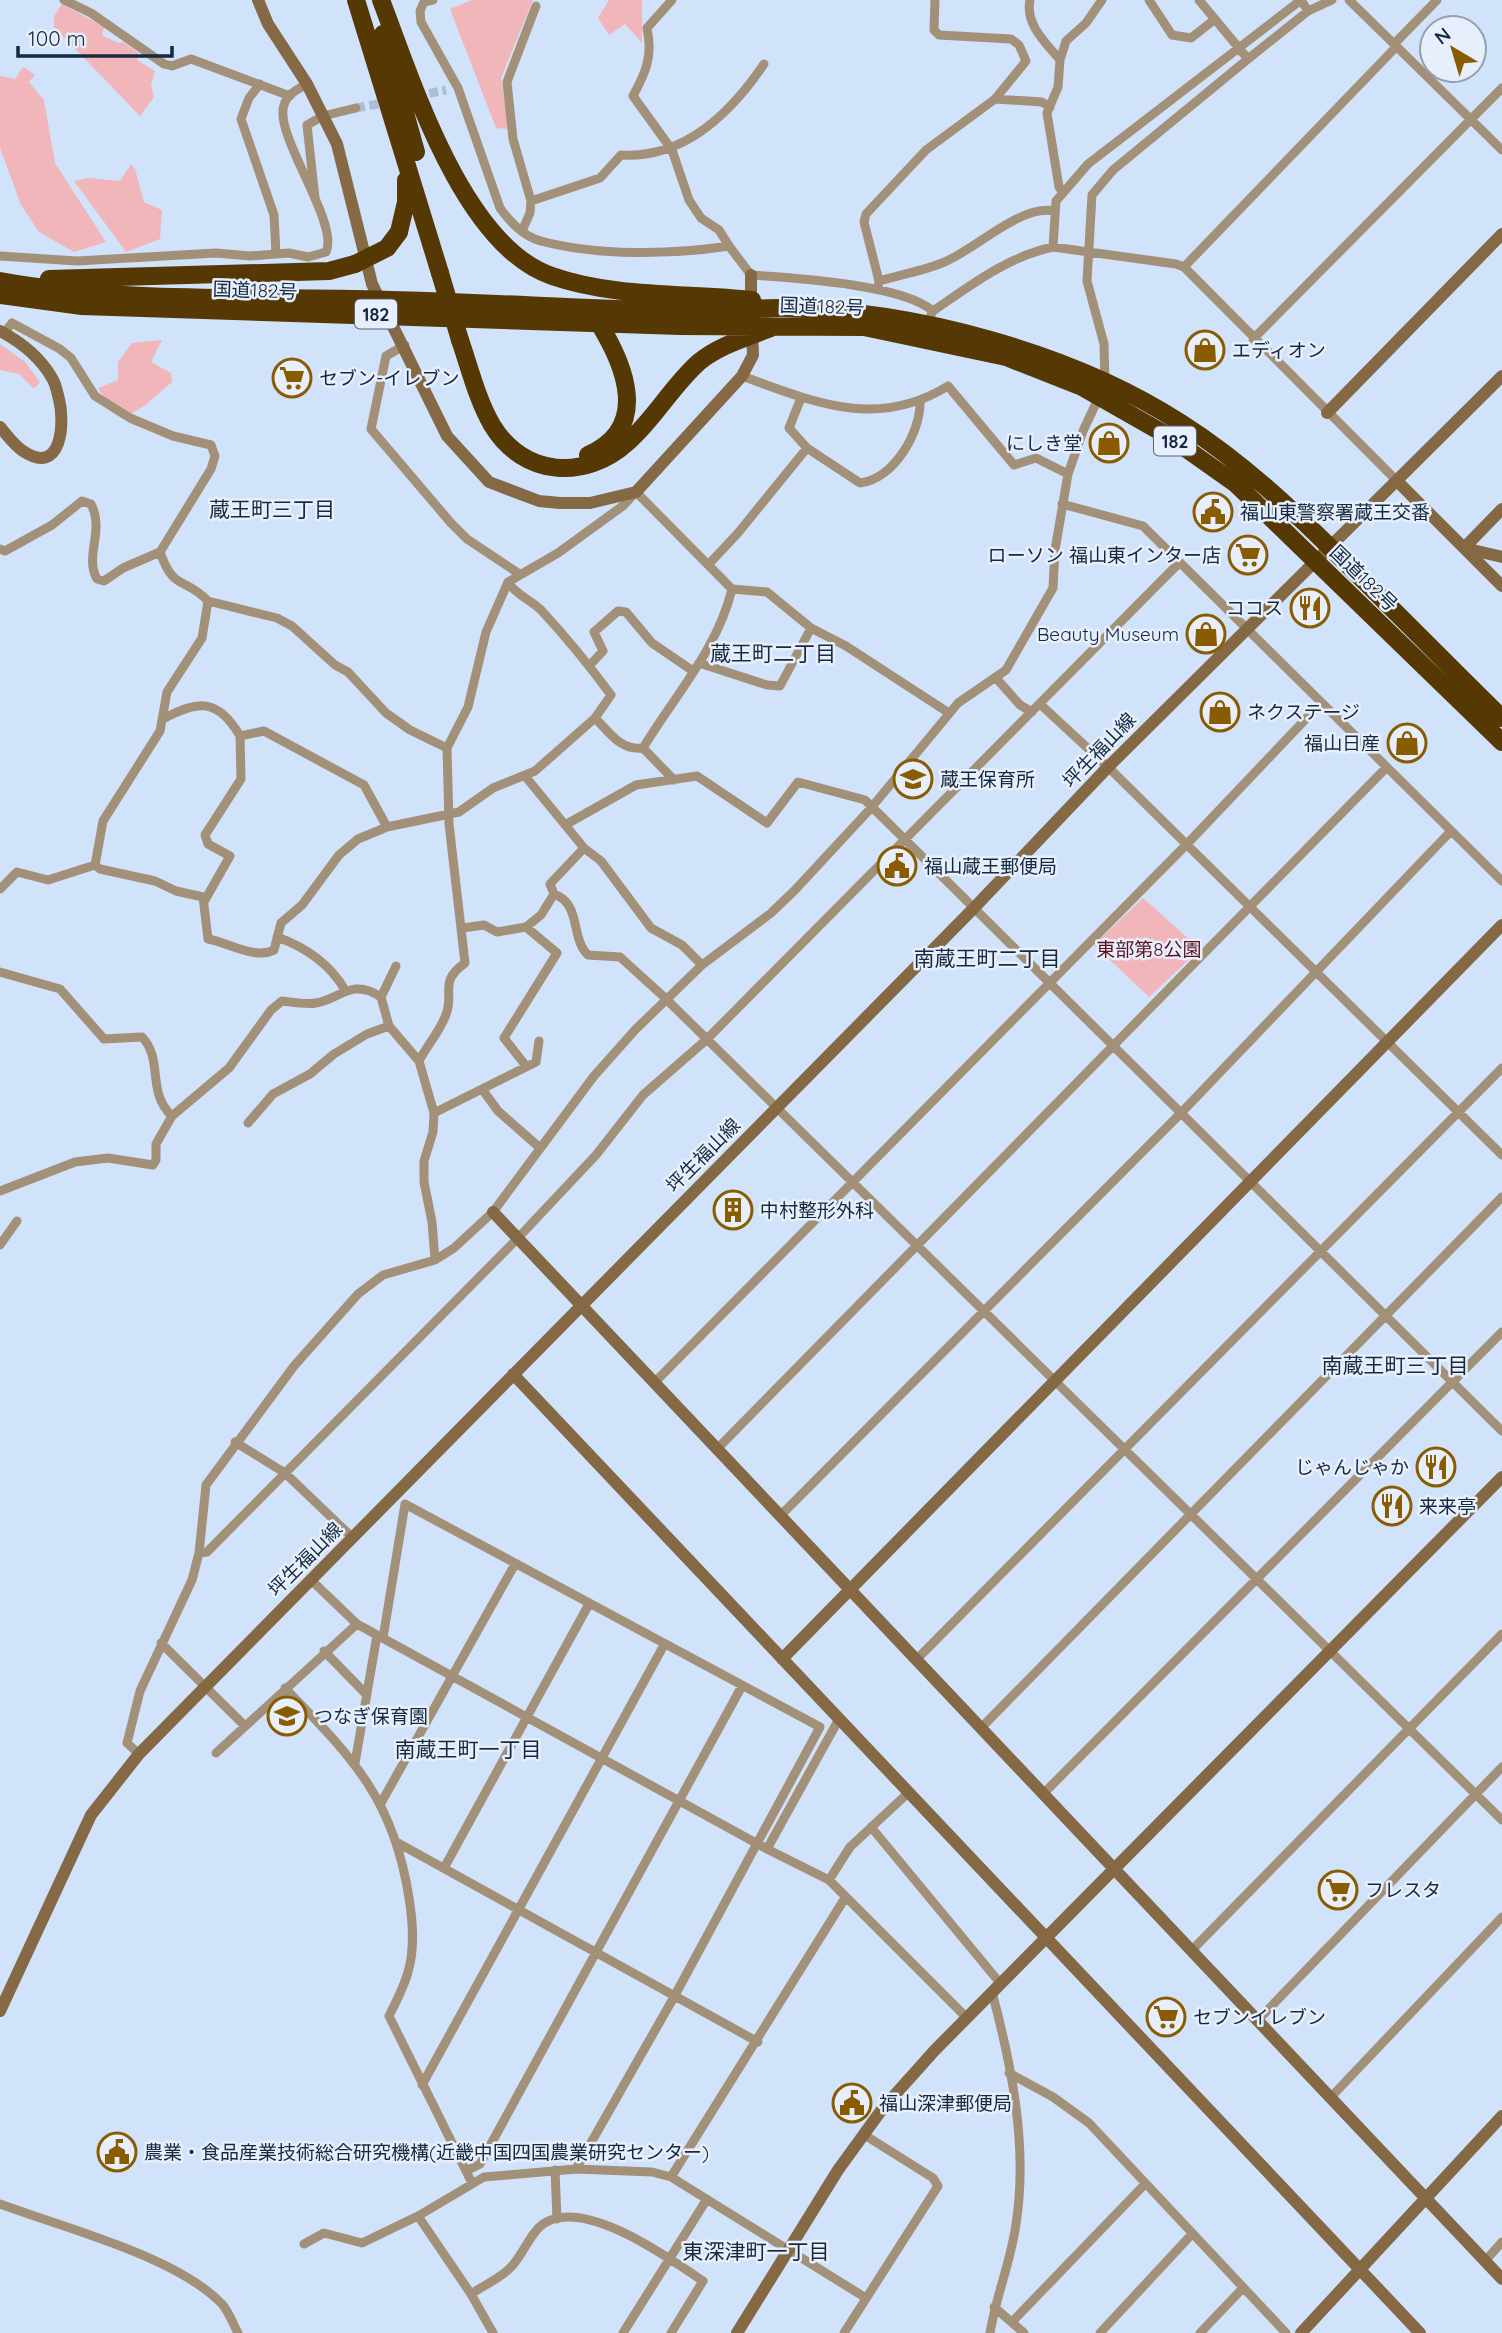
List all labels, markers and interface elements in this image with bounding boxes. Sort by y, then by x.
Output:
scale bar [18,14,172,58]
north arrow [1418,14,1488,84]
text: N [1430,22,1455,49]
text: 100 m [28,25,86,51]
street label: 国道182号 [212,277,298,303]
street label: 国道182号 [779,293,865,319]
road number: 182 [355,300,397,328]
shop icon: エディオン [1184,329,1226,371]
place label: エディオン [1232,338,1326,362]
supermarket icon: セブン-イレブン [271,357,313,399]
place label: セブン-イレブン [319,366,459,390]
shop icon: にしき堂 [1088,422,1130,464]
road number: 182 [1154,426,1196,456]
place label: にしき堂 [1006,431,1082,455]
public building icon: 福山東警察署蔵王交番 [1192,491,1234,533]
district label: 蔵王町三丁目 [209,496,335,522]
place label: 福山東警察署蔵王交番 [1240,500,1430,524]
supermarket icon: ローソン 福山東インター店 [1227,534,1269,576]
street label: 国道182号 [1325,540,1403,616]
place label: ローソン 福山東インター店 [988,543,1221,567]
restaurant icon: ココス [1289,587,1331,629]
place label: ココス [1226,596,1283,620]
shop icon: Beauty Museum [1185,613,1227,655]
place label: Beauty Museum [1037,622,1179,646]
district label: 蔵王町二丁目 [710,640,836,666]
shop icon: ネクステージ [1199,691,1241,733]
place label: ネクステージ [1247,700,1360,724]
street label: 坪生福山線 [1057,707,1141,793]
shop icon: 福山日産 [1386,722,1428,764]
place label: 福山日産 [1304,731,1380,755]
school or university icon: 蔵王保育所 [892,758,934,800]
place label: 蔵王保育所 [940,767,1035,791]
public building icon: 福山蔵王郵便局 [876,845,918,887]
place label: 福山蔵王郵便局 [924,854,1057,878]
park label: 東部第8公園 [1096,937,1202,961]
district label: 南蔵王町二丁目 [914,945,1061,971]
street label: 坪生福山線 [661,1113,745,1197]
building icon: 中村整形外科 [712,1189,754,1231]
place label: 中村整形外科 [760,1198,874,1222]
district label: 南蔵王町三丁目 [1322,1352,1469,1378]
restaurant icon: じゃんじゃか [1415,1446,1457,1488]
place label: じゃんじゃか [1295,1455,1409,1479]
restaurant icon: 来来亭 [1371,1485,1413,1527]
place label: 来来亭 [1419,1494,1476,1518]
street label: 坪生福山線 [263,1517,347,1601]
school or university icon: つなぎ保育園 [266,1695,308,1737]
place label: つなぎ保育園 [314,1704,428,1728]
district label: 南蔵王町一丁目 [395,1736,542,1762]
supermarket icon: フレスタ [1317,1869,1359,1911]
place label: フレスタ [1365,1878,1441,1902]
supermarket icon: セブンイレブン [1145,1996,1187,2038]
place label: セブンイレブン [1193,2005,1326,2029]
public building icon: 福山深津郵便局 [831,2082,873,2124]
place label: 福山深津郵便局 [879,2091,1012,2115]
public building icon: 農業・食品産業技術総合研究機構(近畿中国四国農業研究センター) [96,2131,138,2173]
place label: 農業・食品産業技術総合研究機構(近畿中国四国農業研究センター) [144,2140,709,2164]
district label: 東深津町一丁目 [683,2238,830,2264]

